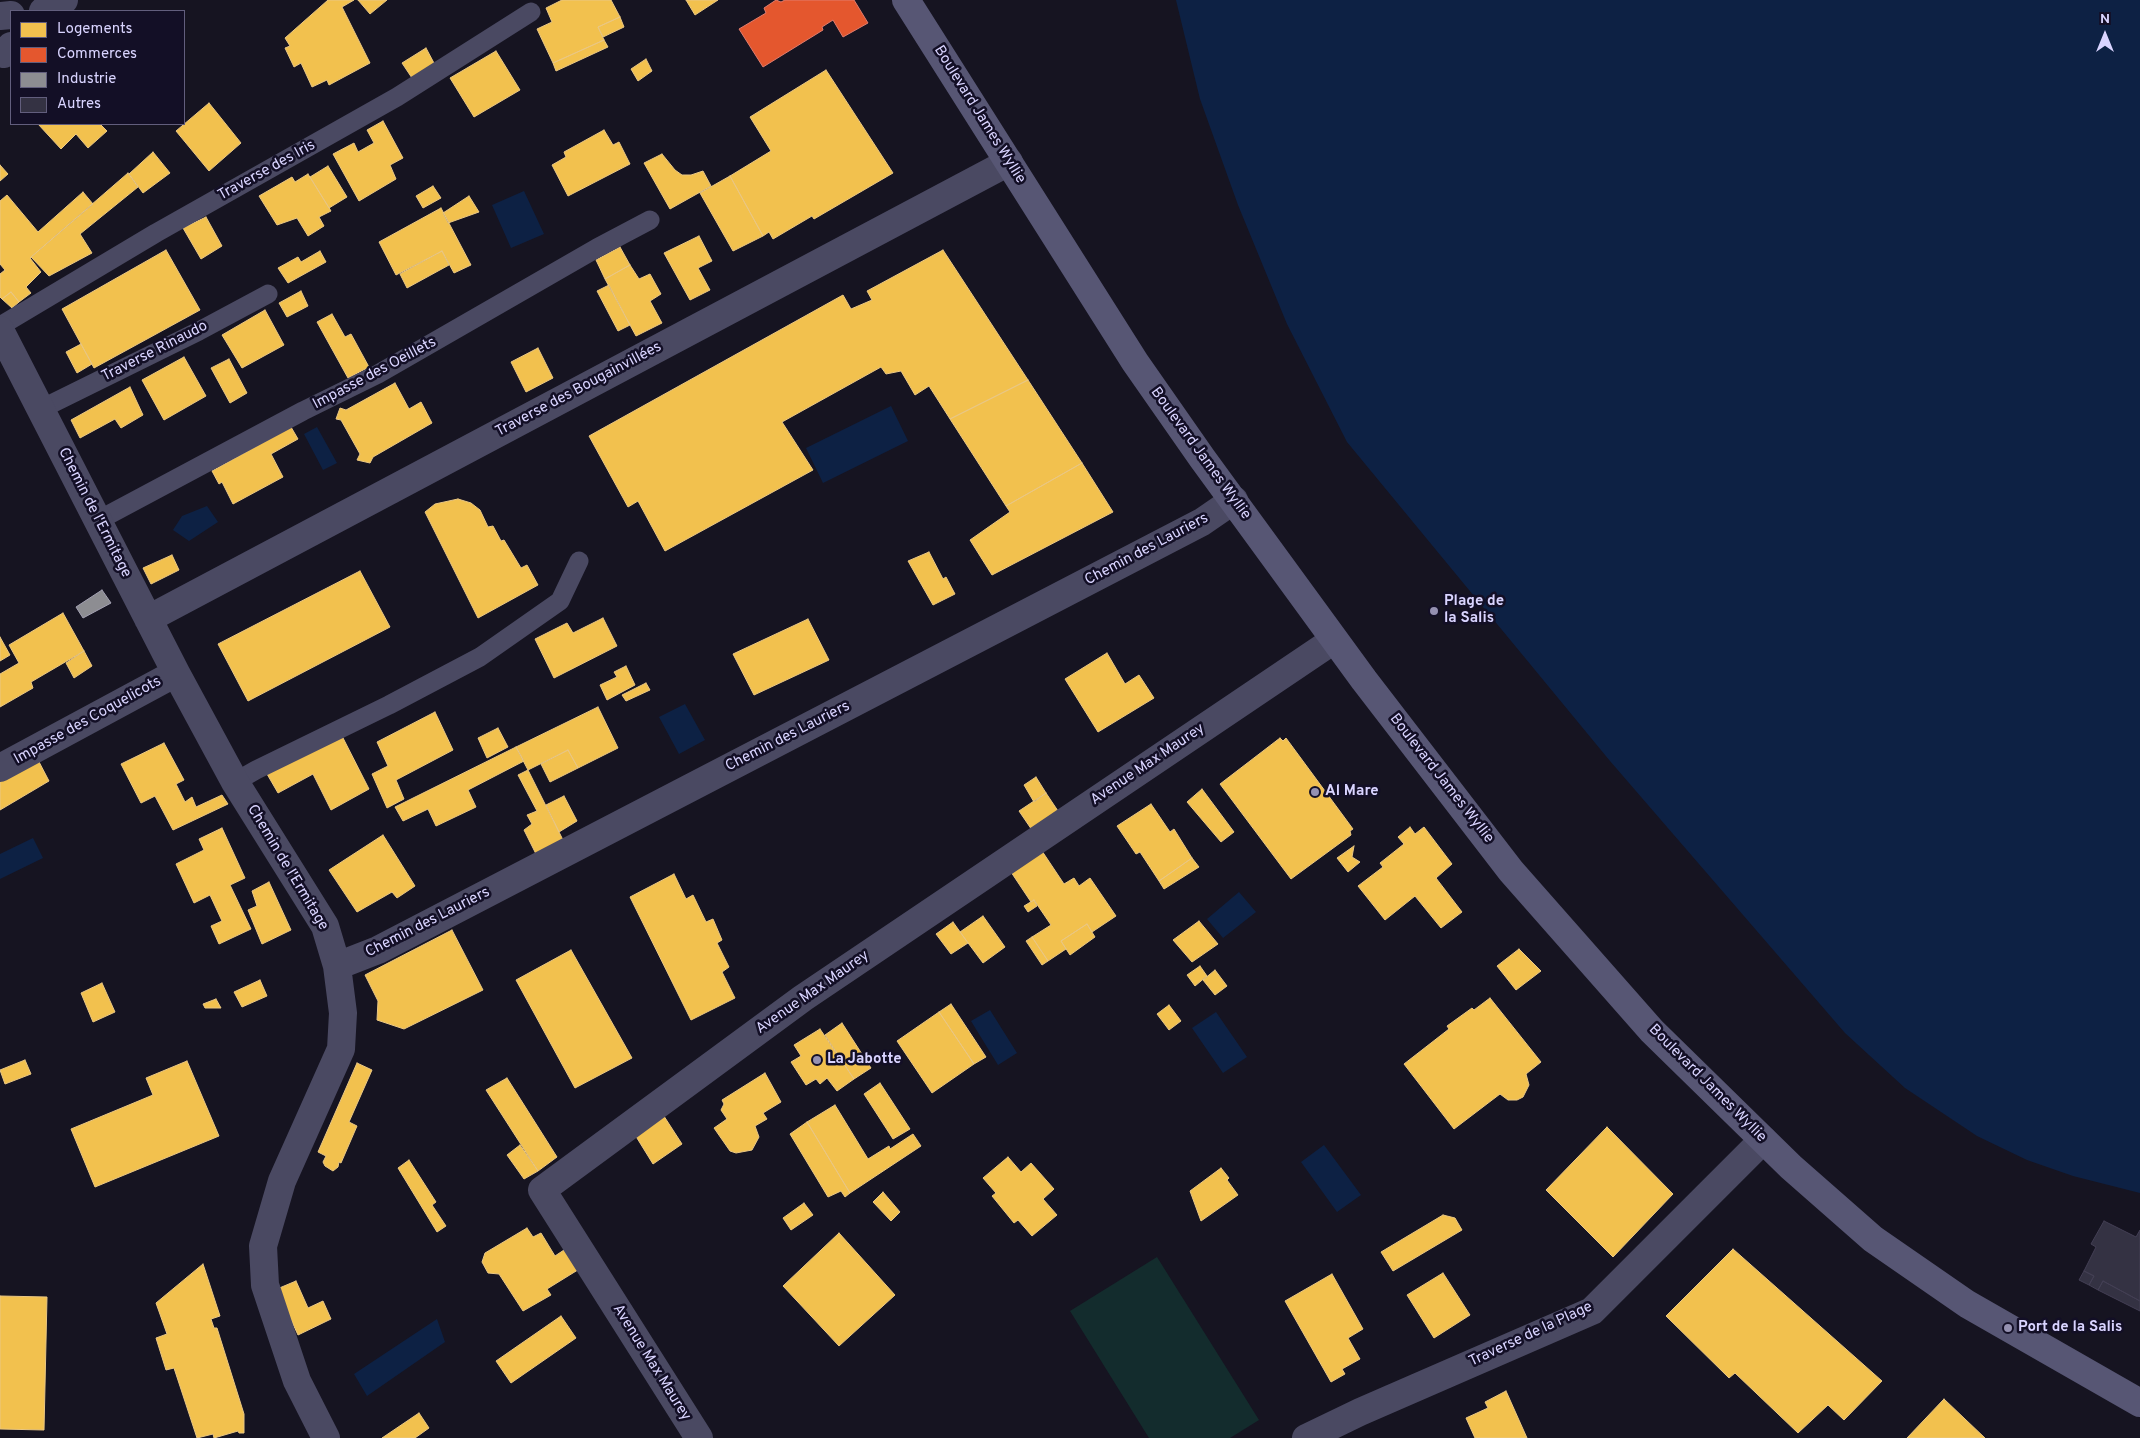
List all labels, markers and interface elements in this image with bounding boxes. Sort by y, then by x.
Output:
legend [10,10,185,125]
north arrow [2080,10,2130,60]
text: N [2100,11,2110,28]
text: Logements [57,20,133,39]
street label: Boulevard James Wyllie [929,43,1029,187]
text: Commerces [57,45,137,64]
text: Industrie [57,70,116,89]
text: Autres [57,95,101,114]
street label: Traverse des Iris [215,137,319,205]
street label: Traverse Rinaudo [99,318,211,386]
street label: Impasse des Oeillets [310,334,440,414]
street label: Traverse des Bougainvillées [493,339,665,441]
street label: Boulevard James Wyllie [1146,384,1254,524]
street label: Chemin de l'Ermitage [53,445,135,581]
street label: Chemin des Lauriers [1082,510,1212,590]
place label: Plage de la Salis [1444,593,1504,628]
marker: Plage de la Salis [1428,605,1440,617]
street label: Impasse des Coquelicots [11,673,165,769]
street label: Chemin des Lauriers [723,698,853,776]
street label: Boulevard James Wyllie [1385,711,1497,847]
street label: Avenue Max Maurey [1087,720,1209,810]
place label: Al Mare [1325,783,1379,801]
marker: Al Mare [1309,786,1321,798]
street label: Chemin de l'Ermitage [242,802,332,934]
street label: Chemin des Lauriers [363,884,493,962]
street label: Avenue Max Maurey [753,947,873,1039]
street label: Boulevard James Wyllie [1644,1021,1770,1147]
place label: La Jabotte [827,1051,902,1069]
marker: La Jabotte [811,1054,823,1066]
street label: Traverse de la Plage [1466,1299,1596,1371]
street label: Avenue Max Maurey [608,1301,694,1425]
place label: Port de la Salis [2018,1319,2122,1337]
marker: Port de la Salis [2002,1322,2014,1334]

